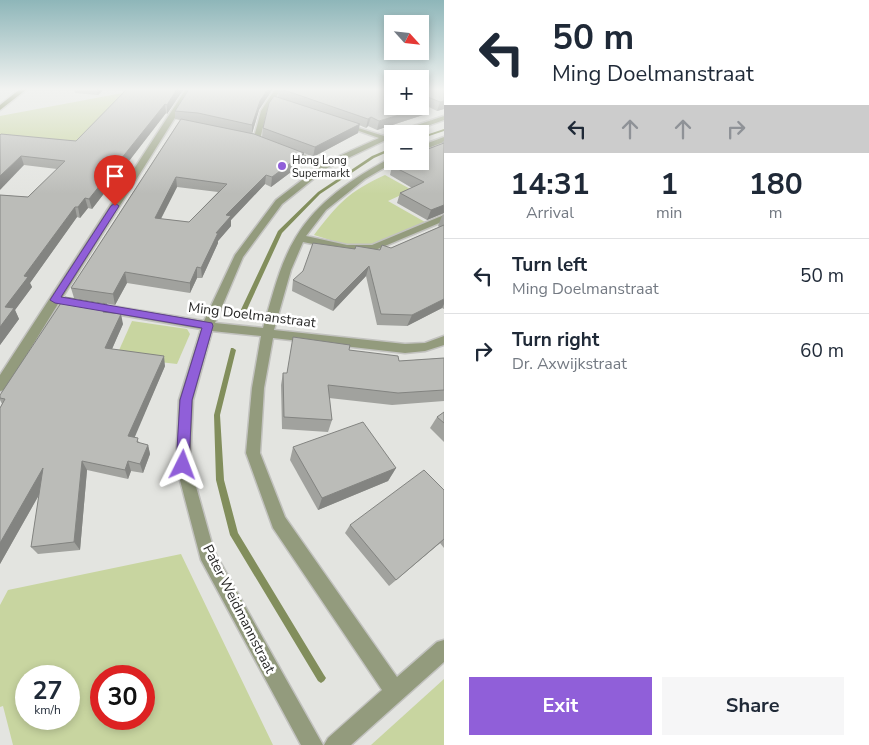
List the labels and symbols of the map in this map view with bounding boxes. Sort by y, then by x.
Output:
north arrow [384,15,429,60]
place label: Hong Long Supermarkt [292,153,350,181]
pin [94,155,136,206]
marker: Hong Long Supermarkt [276,160,288,172]
street label: Ming Doelmanstraat [187,298,317,332]
position arrow [156,438,208,490]
street label: Pater Weidmannstraat [198,541,280,677]
speed limit sign: 30 [90,665,155,730]

